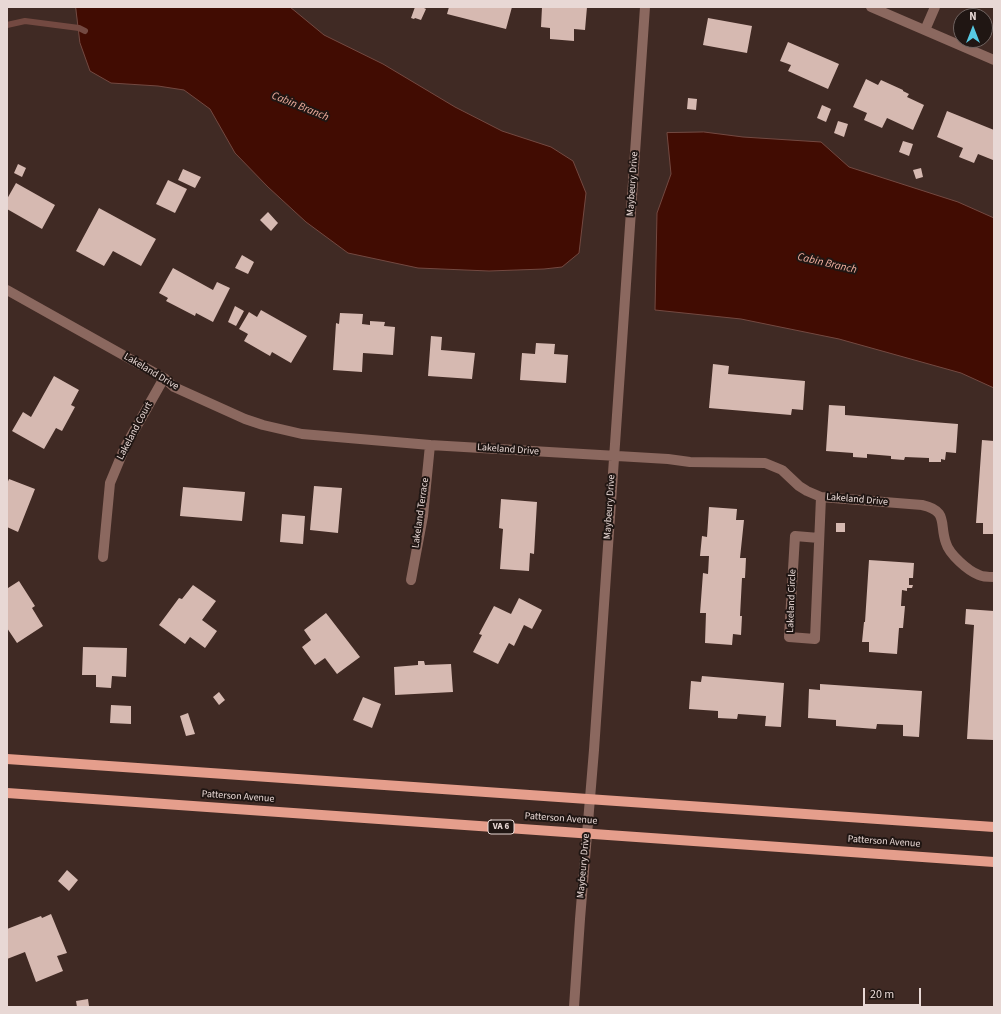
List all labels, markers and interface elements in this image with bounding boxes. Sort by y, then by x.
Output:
north arrow [953,8,993,48]
text: N [969,9,977,24]
water label: Cabin Branch [269,90,331,124]
street label: Maybeury Drive [625,151,641,217]
water label: Cabin Branch [796,251,858,277]
street label: Lakeland Drive [121,351,181,393]
street label: Lakeland Court [115,400,155,462]
street label: Lakeland Drive [477,442,539,458]
street label: Maybeury Drive [602,474,618,540]
street label: Lakeland Terrace [410,477,432,549]
street label: Lakeland Drive [826,491,888,509]
street label: Lakeland Circle [785,569,799,633]
street label: Patterson Avenue [201,788,275,806]
street label: Patterson Avenue [524,810,598,828]
road number: VA 6 [488,820,514,834]
street label: Maybeury Drive [575,833,593,899]
street label: Patterson Avenue [847,833,921,851]
scale bar [865,980,923,1006]
text: 20 m [870,986,894,1003]

